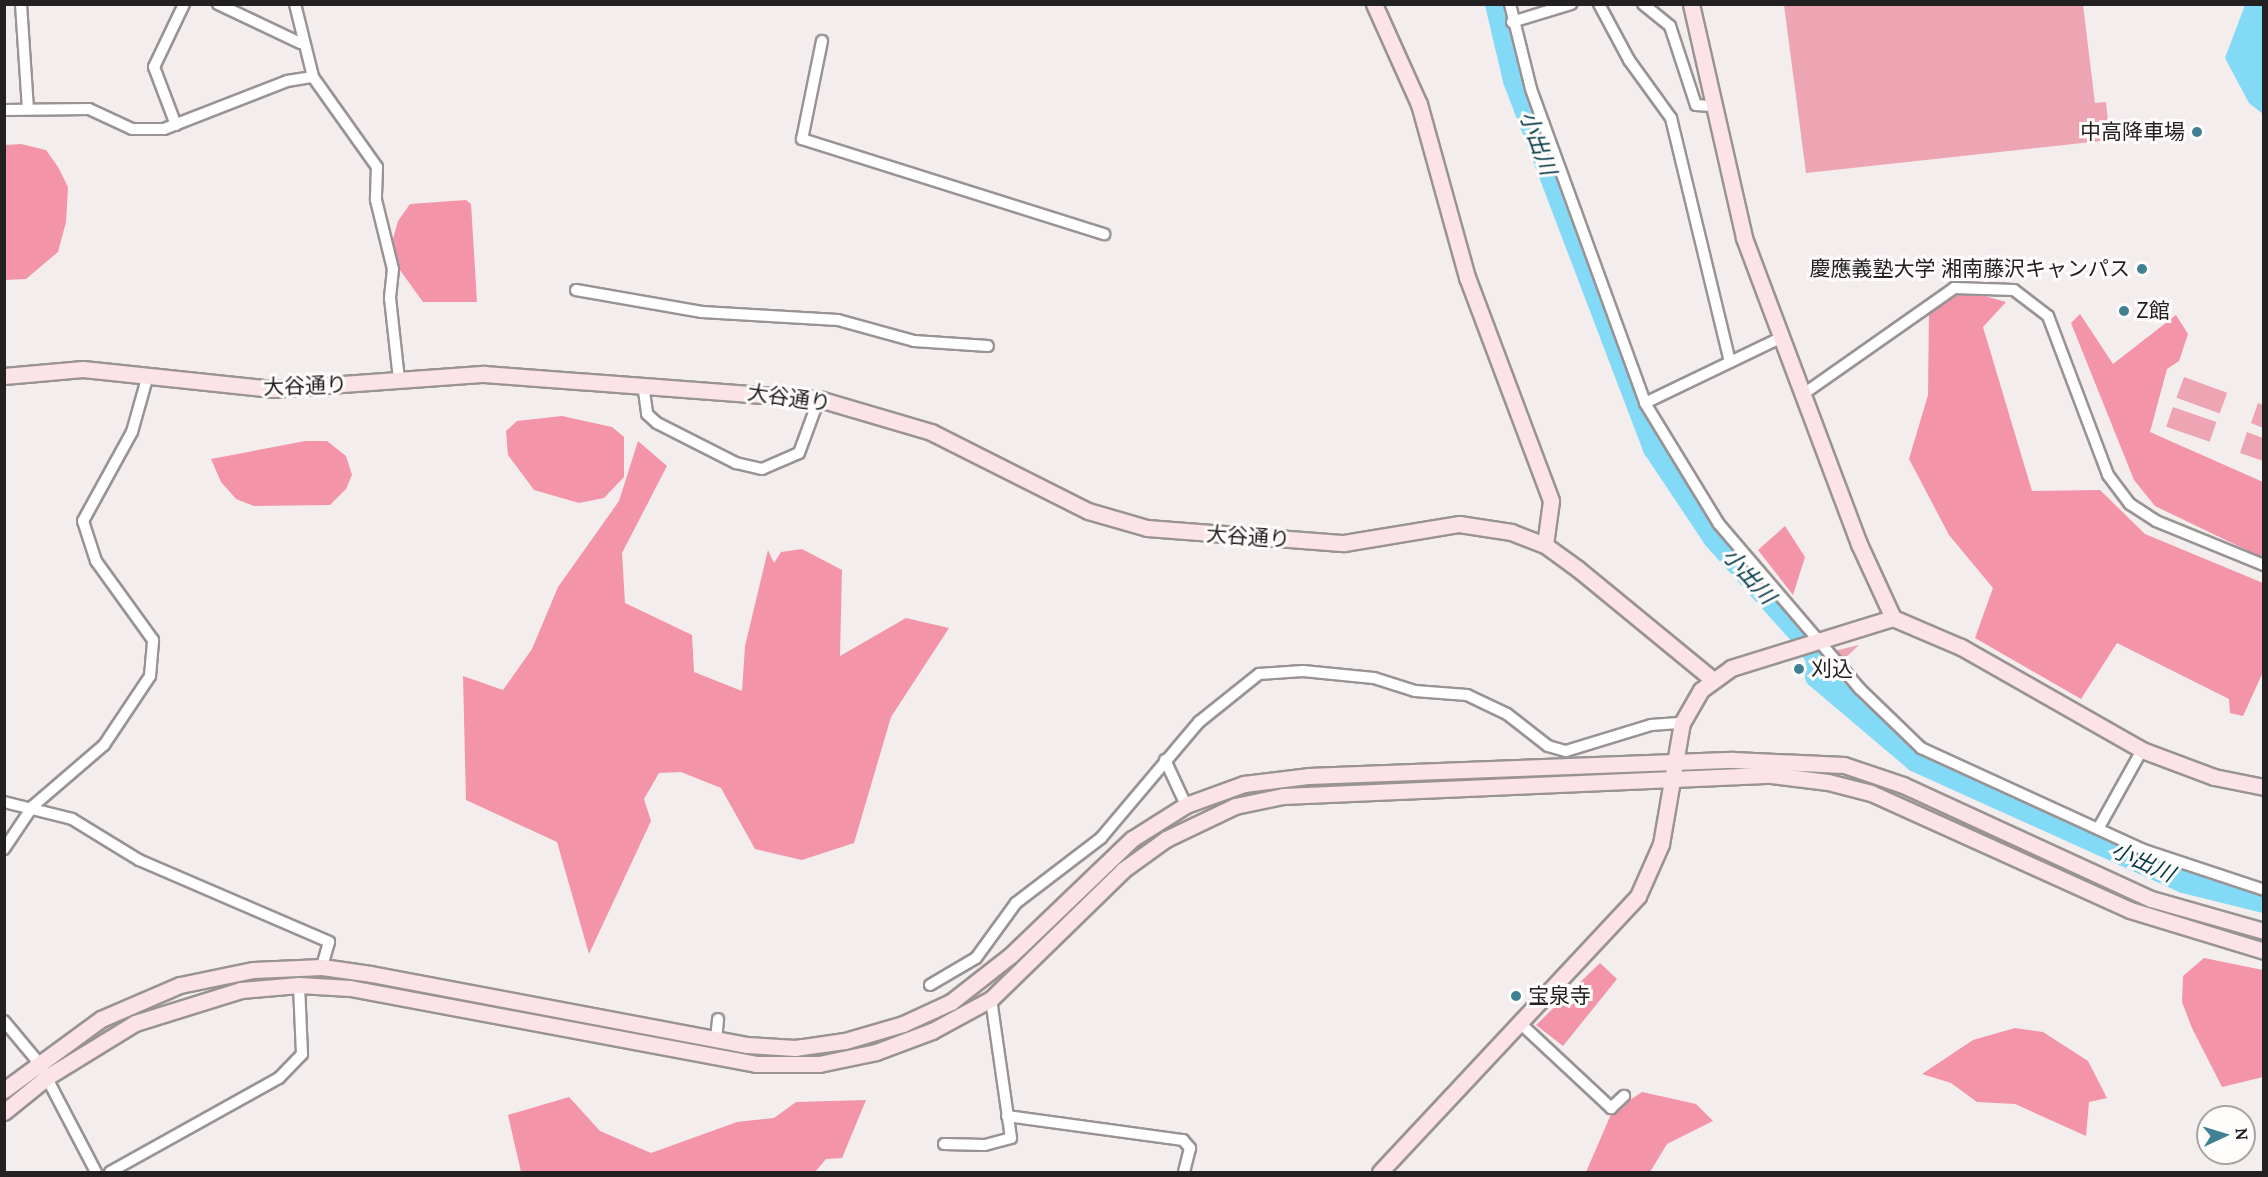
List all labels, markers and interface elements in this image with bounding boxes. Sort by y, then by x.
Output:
water label: 小出川 [1514,107,1562,179]
place label: 中高降車場 [2080,119,2185,145]
marker: 中高降車場 [2190,125,2204,139]
place label: 慶應義塾大学 湘南藤沢キャンパス [1809,256,2130,282]
marker: 慶應義塾大学 湘南藤沢キャンパス [2135,262,2149,276]
place label: Ζ館 [2136,298,2170,324]
marker: Ζ館 [2117,304,2131,318]
street label: 大谷通り [263,372,347,400]
street label: 大谷通り [746,380,832,416]
street label: 大谷通り [1205,522,1291,552]
water label: 小出川 [1717,543,1781,609]
place label: 刈込 [1811,656,1853,682]
marker: 刈込 [1792,662,1806,676]
water label: 小出川 [2107,837,2179,887]
place label: 宝泉寺 [1528,983,1591,1009]
marker: 宝泉寺 [1509,989,1523,1003]
north arrow [2196,1105,2256,1165]
text: N [2232,1127,2252,1141]

